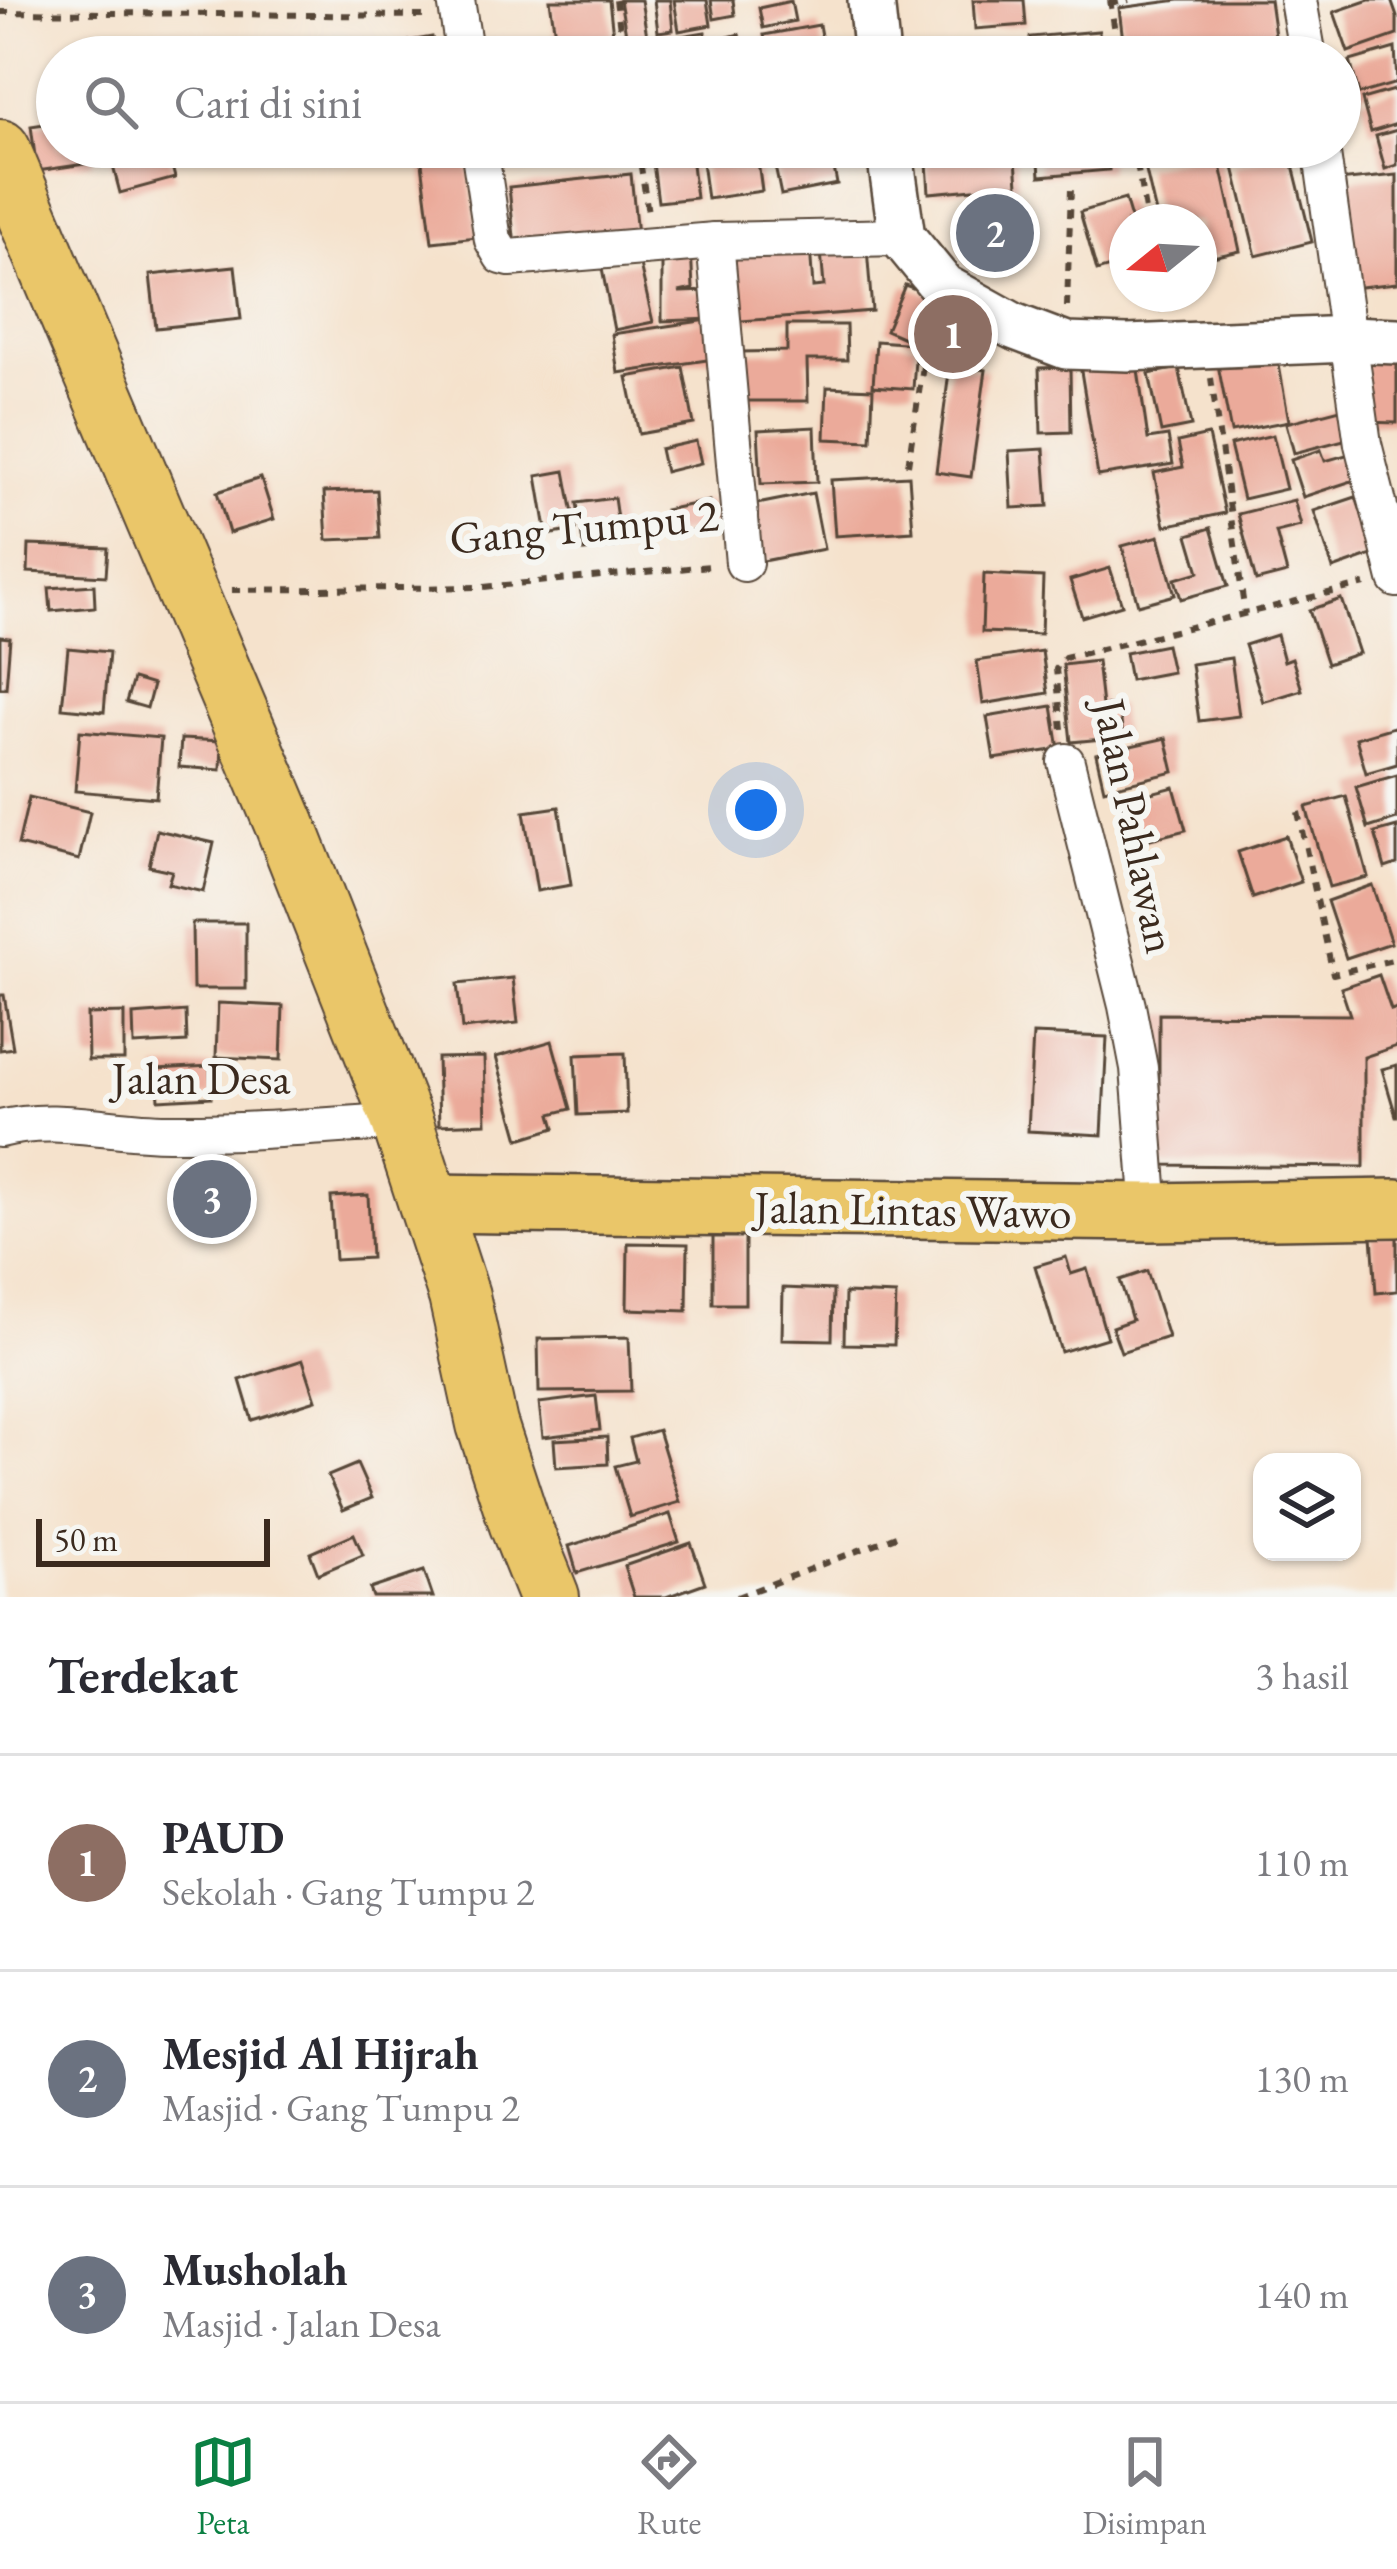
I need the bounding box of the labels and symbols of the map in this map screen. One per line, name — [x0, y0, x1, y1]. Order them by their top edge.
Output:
pin: 2 — [956, 188, 1034, 278]
north arrow — [1109, 204, 1217, 312]
pin: 1 — [914, 289, 992, 379]
street label: Gang Tumpu 2 — [447, 485, 721, 567]
street label: Jalan Pahlawan — [1080, 690, 1191, 958]
your location — [726, 780, 786, 840]
street label: Jalan Desa — [108, 1049, 290, 1107]
pin: 3 — [173, 1154, 251, 1244]
street label: Jalan Lintas Wawo — [750, 1177, 1072, 1241]
scale bar — [36, 1513, 270, 1566]

